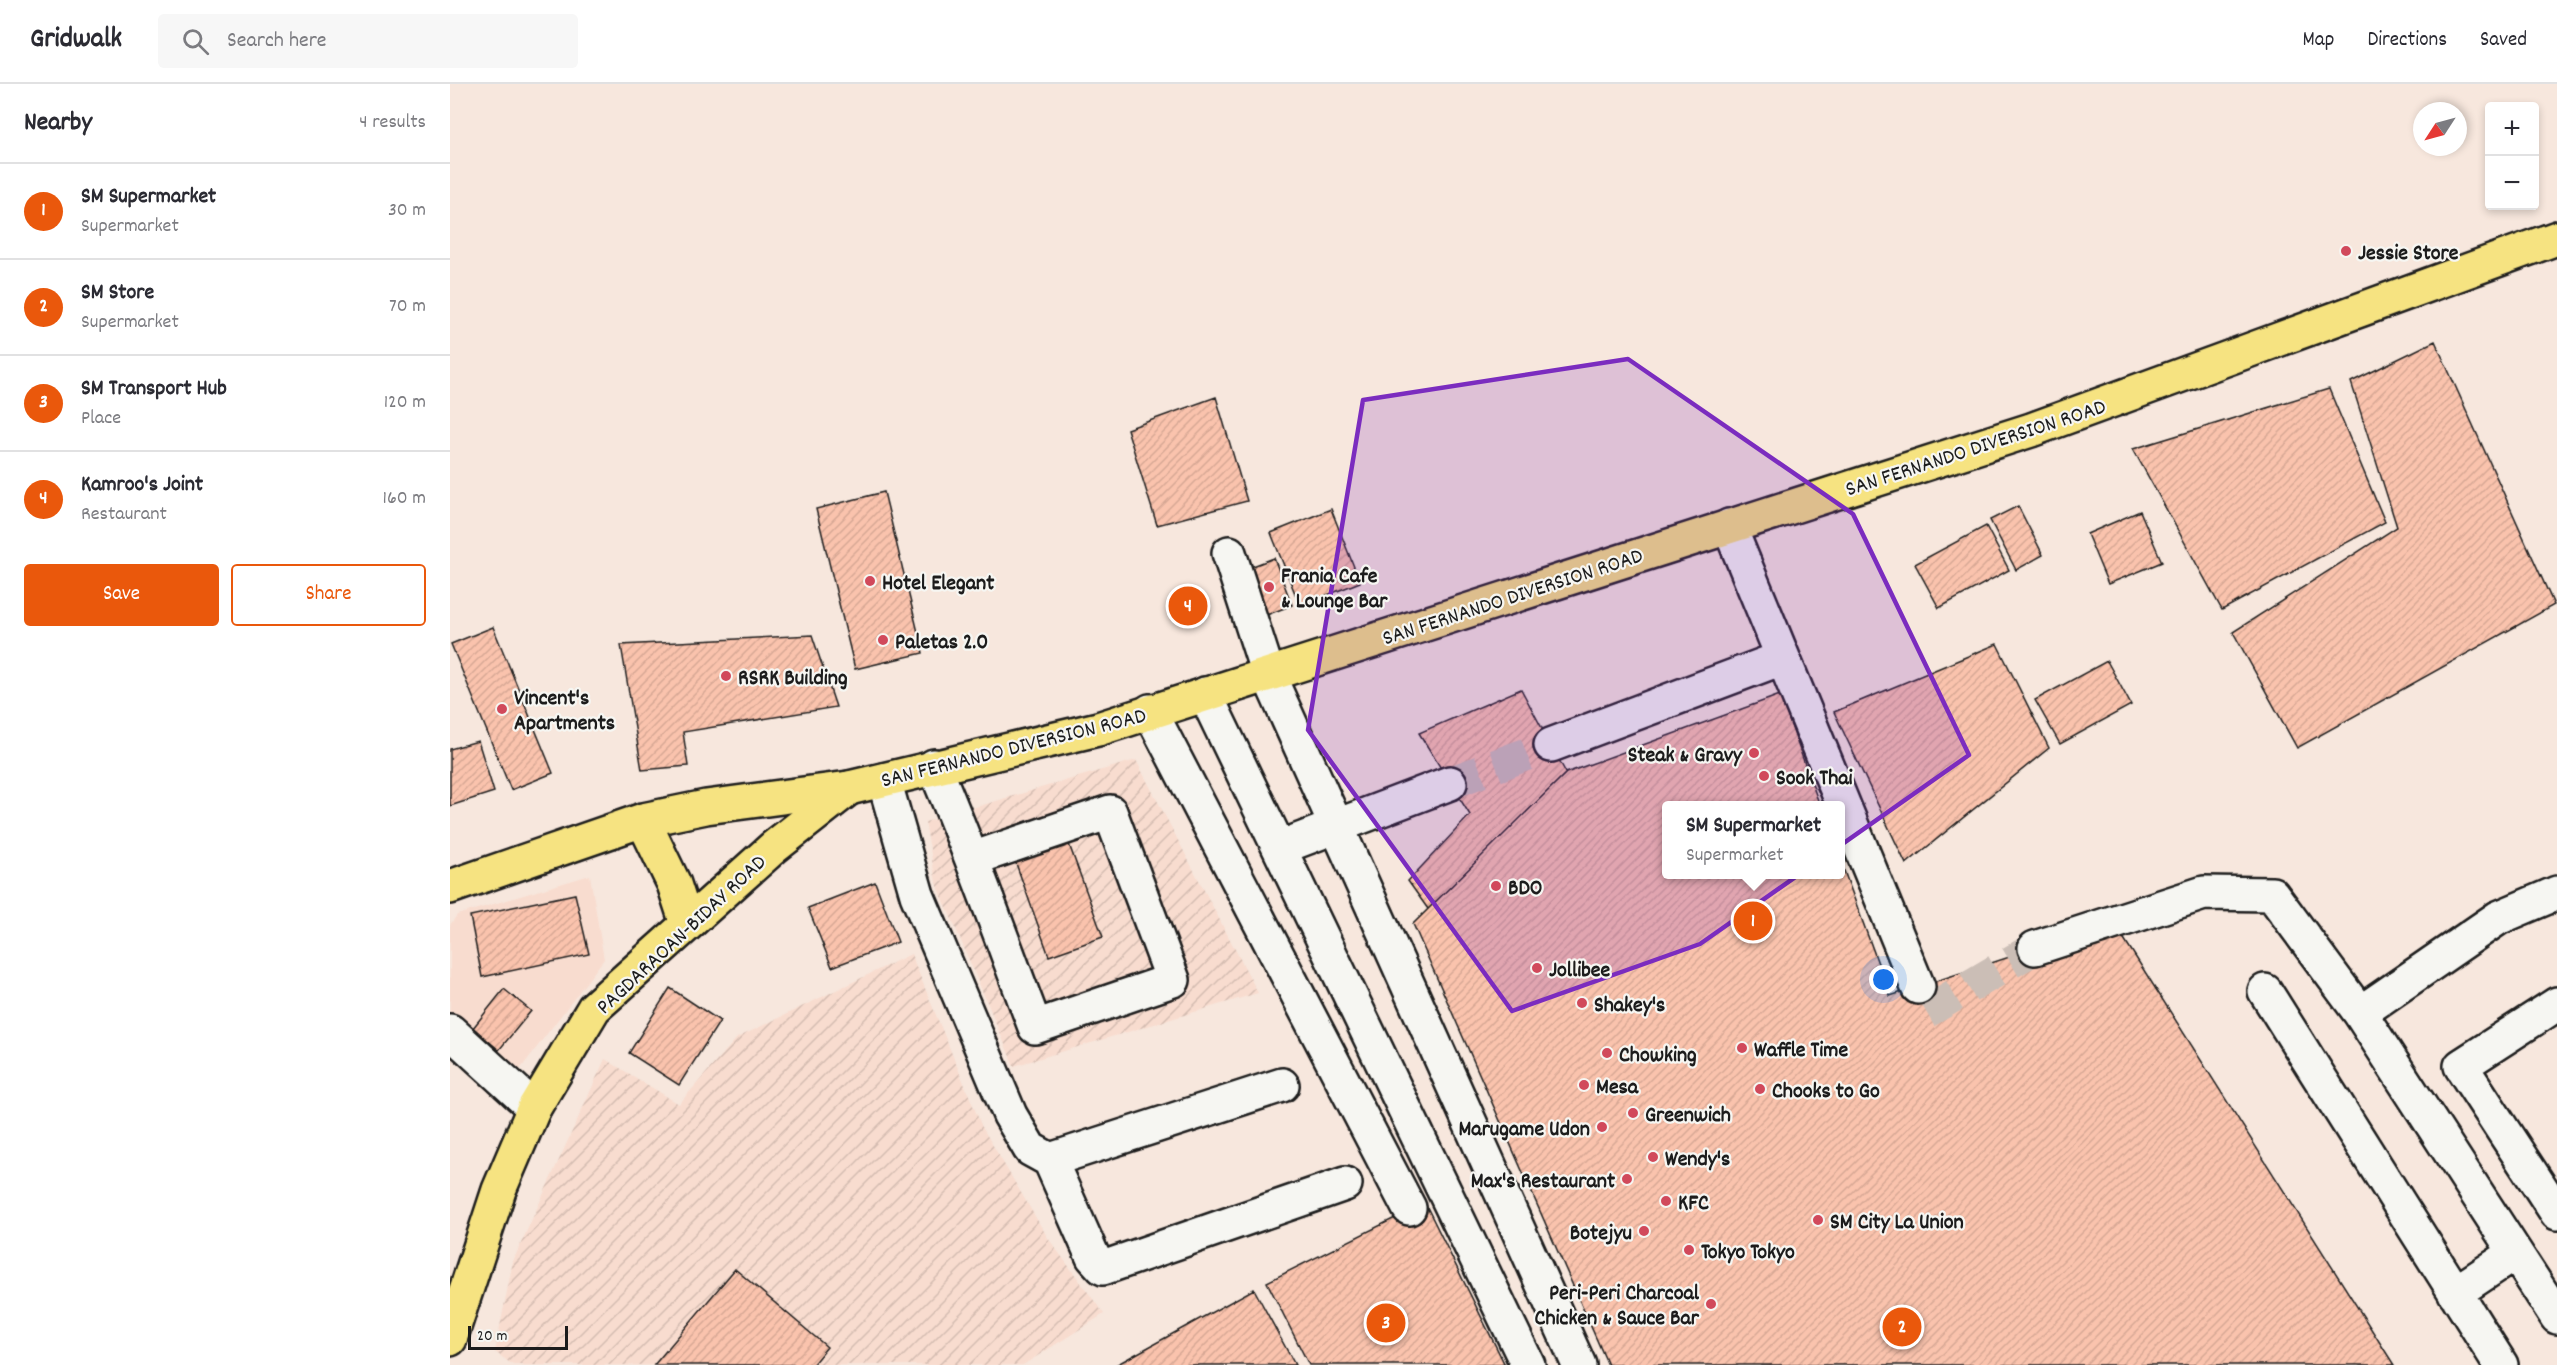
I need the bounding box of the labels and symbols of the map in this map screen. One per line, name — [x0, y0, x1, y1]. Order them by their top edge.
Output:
north arrow — [2413, 102, 2467, 156]
place label: Jessie Store — [2358, 239, 2459, 270]
marker: Jessie Store — [2339, 244, 2353, 258]
street label: SAN FERNANDO DIVERSION ROAD — [1842, 393, 2110, 506]
street label: SAN FERNANDO DIVERSION ROAD — [1379, 542, 1647, 655]
place label: Frania Cafe & Lounge Bar — [1281, 562, 1388, 618]
place label: Hotel Elegant — [882, 569, 995, 600]
marker: Hotel Elegant — [863, 574, 877, 588]
marker: Frania Cafe & Lounge Bar — [1262, 580, 1276, 594]
pin: 4 — [1168, 584, 1208, 628]
place label: Paletas 2.0 — [895, 628, 988, 659]
marker: Paletas 2.0 — [876, 633, 890, 647]
place label: RSRK Building — [738, 664, 848, 695]
marker: RSRK Building — [719, 669, 733, 683]
place label: Vincent's Apartments — [514, 684, 615, 740]
street label: SAN FERNANDO DIVERSION ROAD — [878, 701, 1150, 797]
marker: Vincent's Apartments — [495, 702, 509, 716]
place label: Steak & Gravy — [1628, 741, 1743, 772]
marker: Steak & Gravy — [1747, 746, 1761, 760]
place label: Sook Thai — [1776, 764, 1853, 795]
marker: Sook Thai — [1757, 769, 1771, 783]
street label: PAGDARAOAN-BIDAY ROAD — [590, 848, 774, 1023]
place label: BDO — [1508, 874, 1542, 905]
marker: BDO — [1489, 879, 1503, 893]
pin: 1 — [1734, 898, 1772, 944]
place label: Jollibee — [1549, 956, 1611, 987]
marker: Jollibee — [1530, 961, 1544, 975]
your location — [1869, 965, 1898, 994]
place label: Shakey's — [1594, 991, 1665, 1022]
marker: Shakey's — [1575, 996, 1589, 1010]
place label: Waffle Time — [1754, 1036, 1848, 1067]
place label: Chowking — [1619, 1041, 1697, 1072]
marker: Waffle Time — [1735, 1041, 1749, 1055]
marker: Chowking — [1600, 1046, 1614, 1060]
place label: Mesa — [1596, 1073, 1639, 1104]
place label: Chooks to Go — [1772, 1077, 1880, 1108]
marker: Mesa — [1577, 1078, 1591, 1092]
marker: Chooks to Go — [1753, 1082, 1767, 1096]
place label: Greenwich — [1645, 1101, 1731, 1132]
marker: Greenwich — [1626, 1106, 1640, 1120]
place label: Marugame Udon — [1458, 1115, 1590, 1146]
marker: Marugame Udon — [1595, 1120, 1609, 1134]
place label: Wendy's — [1665, 1145, 1730, 1176]
marker: Wendy's — [1646, 1150, 1660, 1164]
place label: Max's Restaurant — [1471, 1167, 1616, 1198]
marker: Max's Restaurant — [1620, 1172, 1634, 1186]
place label: KFC — [1678, 1189, 1709, 1220]
marker: KFC — [1659, 1194, 1673, 1208]
place label: SM City La Union — [1830, 1208, 1964, 1239]
marker: SM City La Union — [1811, 1213, 1825, 1227]
place label: Botejyu — [1570, 1219, 1632, 1250]
marker: Botejyu — [1637, 1224, 1651, 1238]
place label: Tokyo Tokyo — [1701, 1238, 1795, 1269]
marker: Tokyo Tokyo — [1682, 1243, 1696, 1257]
place label: Peri-Peri Charcoal Chicken & Sauce Bar — [1535, 1279, 1700, 1335]
marker: Peri-Peri Charcoal Chicken & Sauce Bar — [1704, 1297, 1718, 1311]
pin: 3 — [1366, 1300, 1406, 1346]
pin: 2 — [1882, 1304, 1922, 1350]
scale bar — [468, 1323, 568, 1350]

